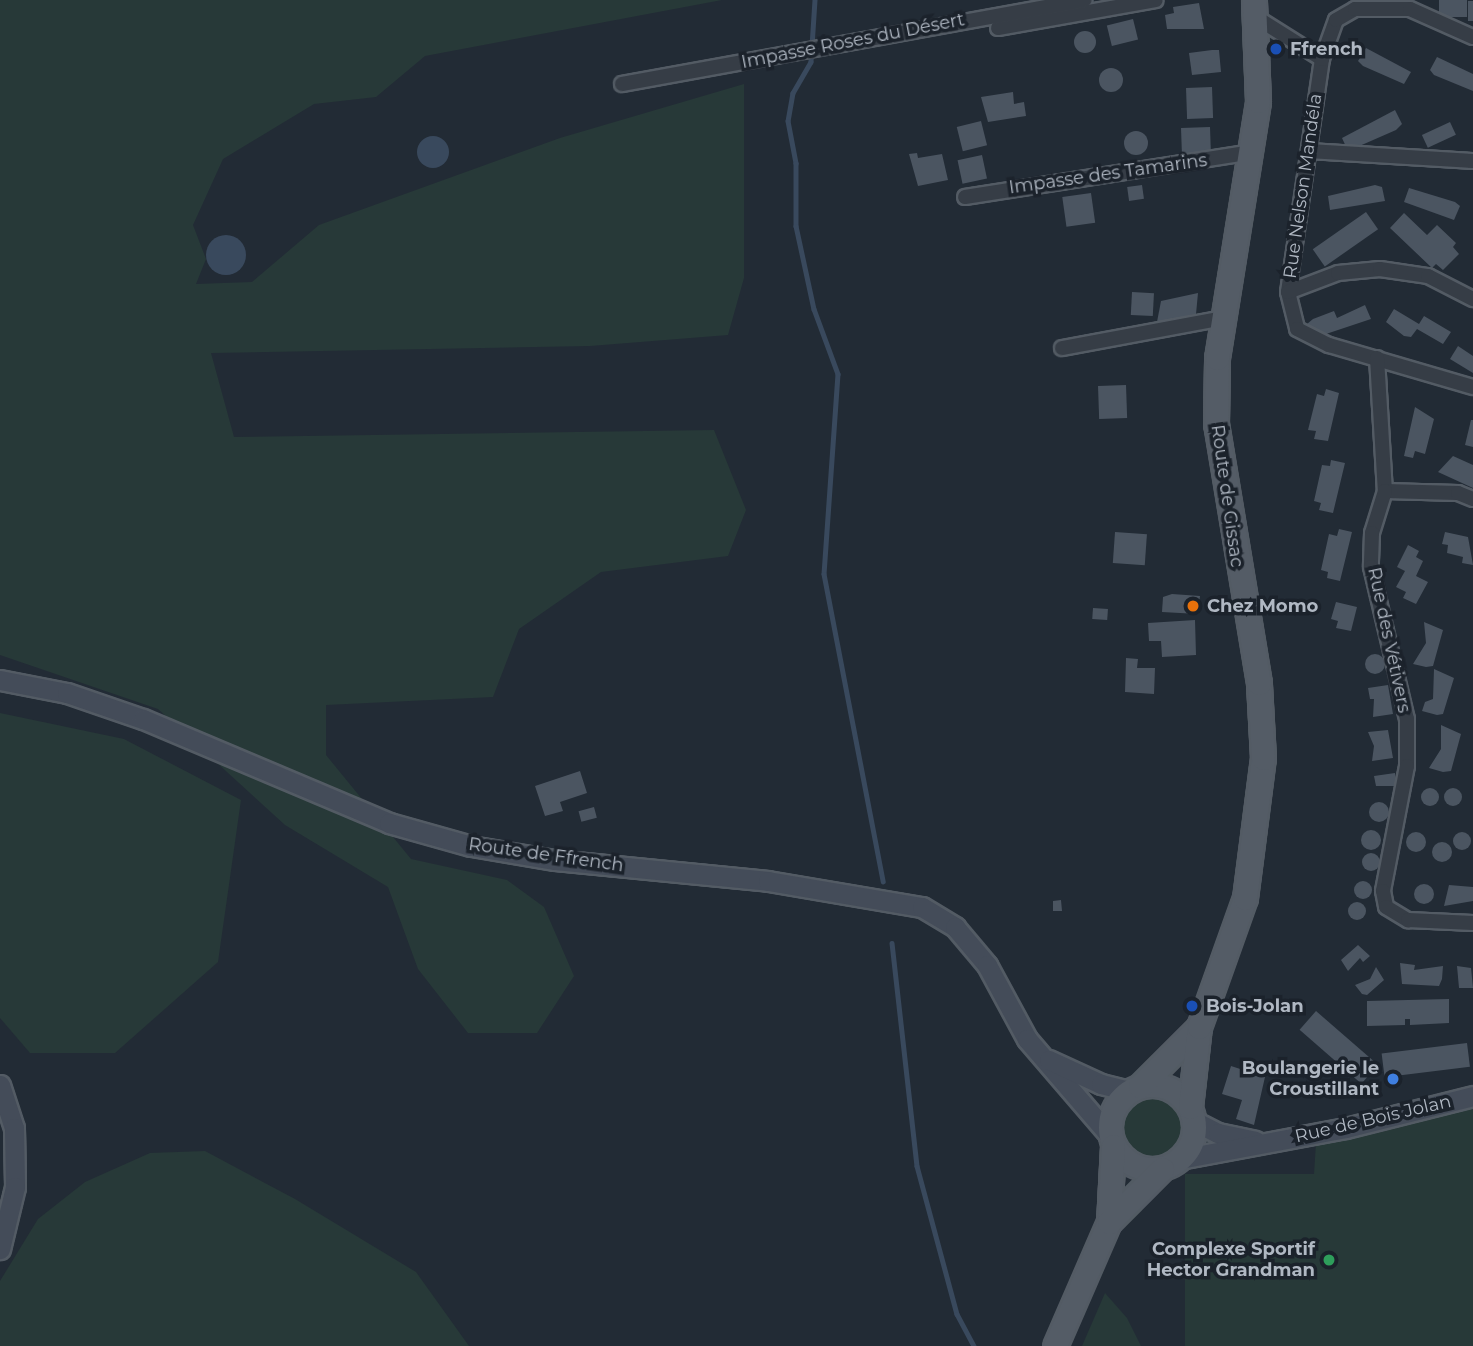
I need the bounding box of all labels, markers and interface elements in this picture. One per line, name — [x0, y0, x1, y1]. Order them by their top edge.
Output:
street label: Impasse Roses du Désert — [739, 9, 967, 73]
place label: Ffrench — [1290, 38, 1363, 60]
marker: Ffrench — [1268, 41, 1284, 57]
street label: Rue Nelson Mandéla — [1279, 92, 1327, 280]
street label: Impasse des Tamarins — [1007, 149, 1209, 199]
street label: Route de Gissac — [1206, 423, 1248, 569]
street label: Rue des Vétivers — [1363, 565, 1415, 715]
place label: Chez Momo — [1207, 595, 1318, 617]
marker: Chez Momo — [1185, 598, 1201, 614]
street label: Route de Ffrench — [467, 833, 625, 877]
place label: Bois-Jolan — [1206, 995, 1304, 1017]
marker: Bois-Jolan — [1184, 998, 1200, 1014]
place label: Boulangerie le Croustillant — [1242, 1058, 1379, 1100]
marker: Boulangerie le Croustillant — [1385, 1071, 1401, 1087]
street label: Rue de Bois Jolan — [1293, 1091, 1453, 1147]
place label: Complexe Sportif Hector Grandman — [1147, 1239, 1315, 1282]
marker: Complexe Sportif Hector Grandman — [1321, 1252, 1337, 1268]

